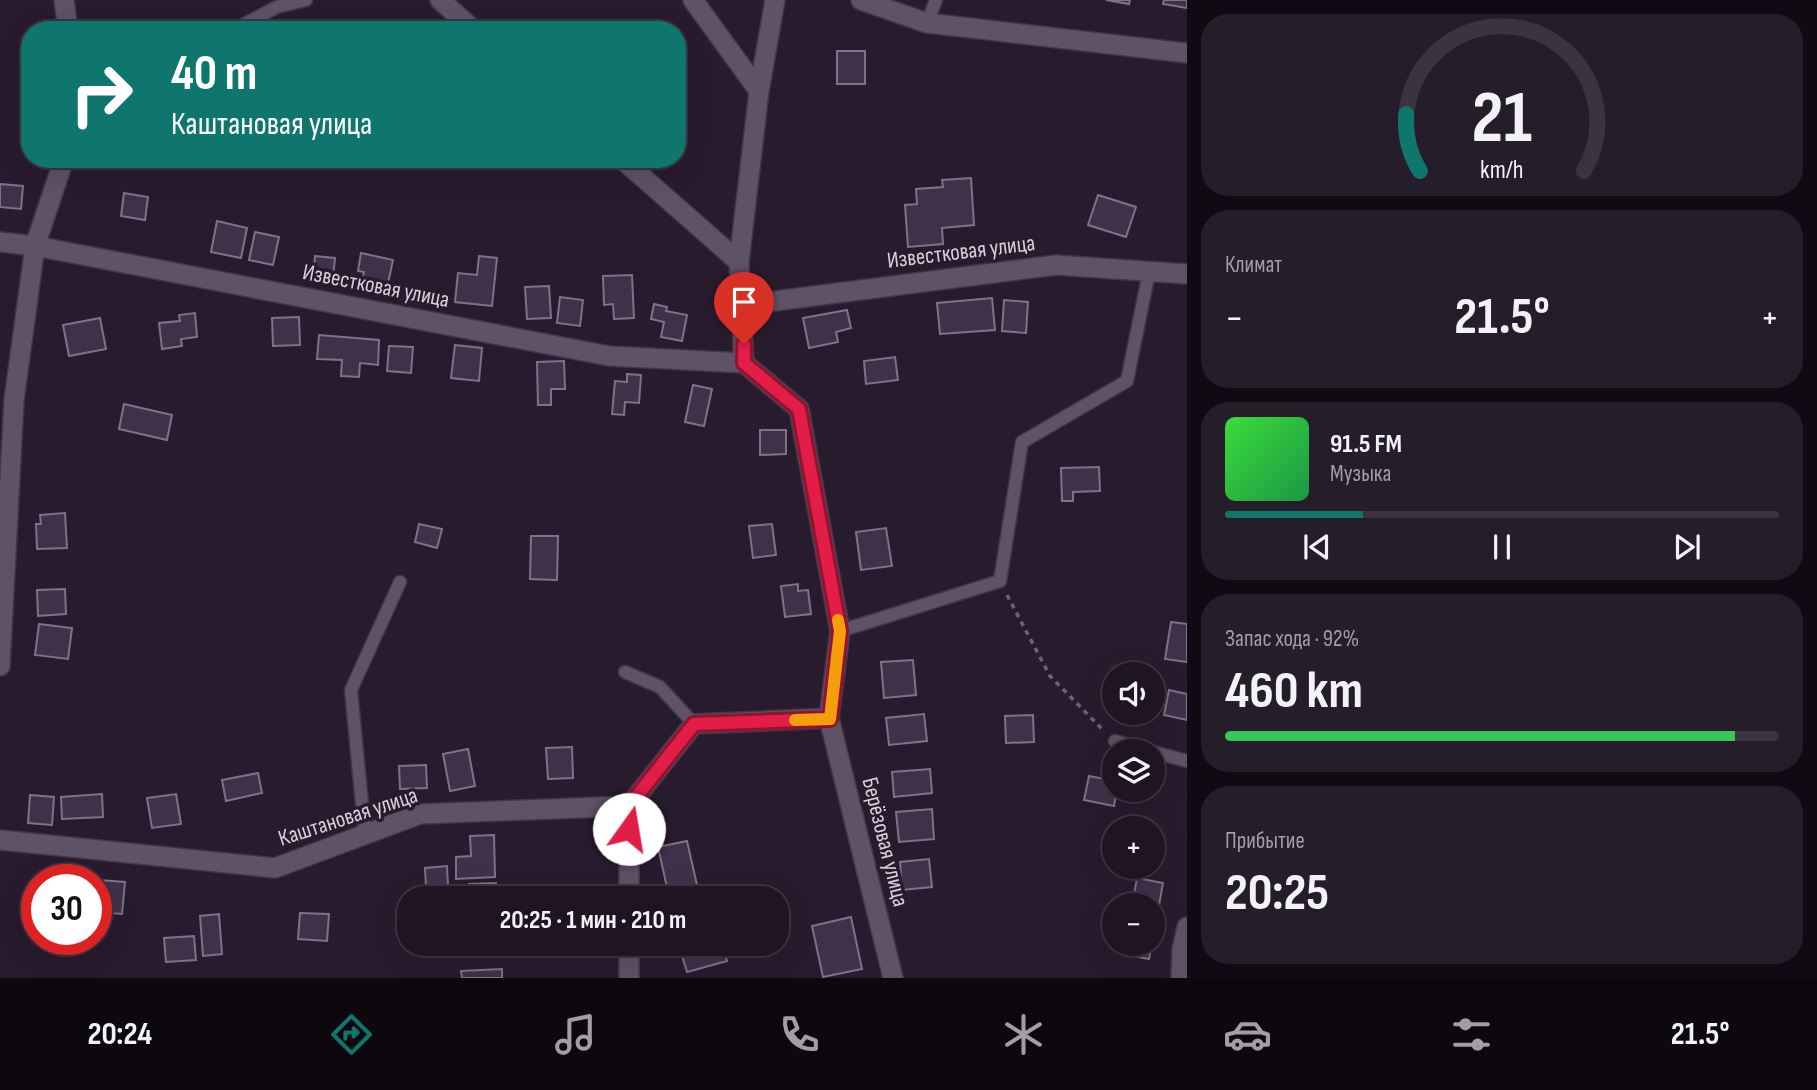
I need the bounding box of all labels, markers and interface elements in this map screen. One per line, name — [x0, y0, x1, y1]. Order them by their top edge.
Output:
text: 40 m — [171, 45, 257, 104]
icon: right — [56, 49, 147, 140]
text: 21 — [1472, 75, 1532, 163]
text: Каштановая улица — [171, 105, 372, 144]
text: km/h — [1480, 155, 1524, 186]
street label: Известковая улица — [885, 229, 1037, 275]
text: Климат — [1225, 251, 1282, 279]
street label: Известковая улица — [300, 258, 452, 314]
pin — [714, 272, 774, 344]
icon: arrive — [725, 283, 763, 321]
text: 21.5° — [1454, 286, 1550, 349]
text: − — [1225, 296, 1244, 341]
text: + — [1760, 296, 1779, 341]
text: 91.5 FM — [1330, 429, 1402, 460]
text: Музыка — [1330, 460, 1391, 488]
icon: previous — [1298, 528, 1336, 566]
icon: pause — [1483, 528, 1521, 566]
icon: next — [1668, 528, 1706, 566]
text: Запас хода · 92% — [1225, 625, 1359, 653]
text: 460 km — [1225, 660, 1363, 723]
map controls — [1102, 662, 1165, 956]
button: sound — [1102, 662, 1165, 725]
button: layers — [1102, 739, 1165, 802]
street label: Берёзовая улица — [855, 775, 915, 909]
street label: Каштановая улица — [275, 781, 421, 853]
position arrow — [592, 792, 666, 866]
button: + — [1102, 816, 1165, 879]
text: Прибытие — [1225, 827, 1305, 855]
text: 20:25 — [1225, 862, 1329, 925]
speed limit sign: 30 — [21, 864, 112, 955]
button: − — [1102, 893, 1165, 956]
text: 20:25 · 1 мин · 210 m — [500, 905, 686, 936]
icon: directions — [327, 1010, 376, 1059]
icon: music — [551, 1010, 600, 1059]
icon: phone — [775, 1010, 824, 1059]
icon: climate — [999, 1010, 1048, 1059]
icon: car — [1223, 1010, 1272, 1059]
icon: filters — [1447, 1010, 1496, 1059]
text: 20:24 — [87, 1015, 152, 1054]
text: 21.5° — [1671, 1015, 1729, 1054]

